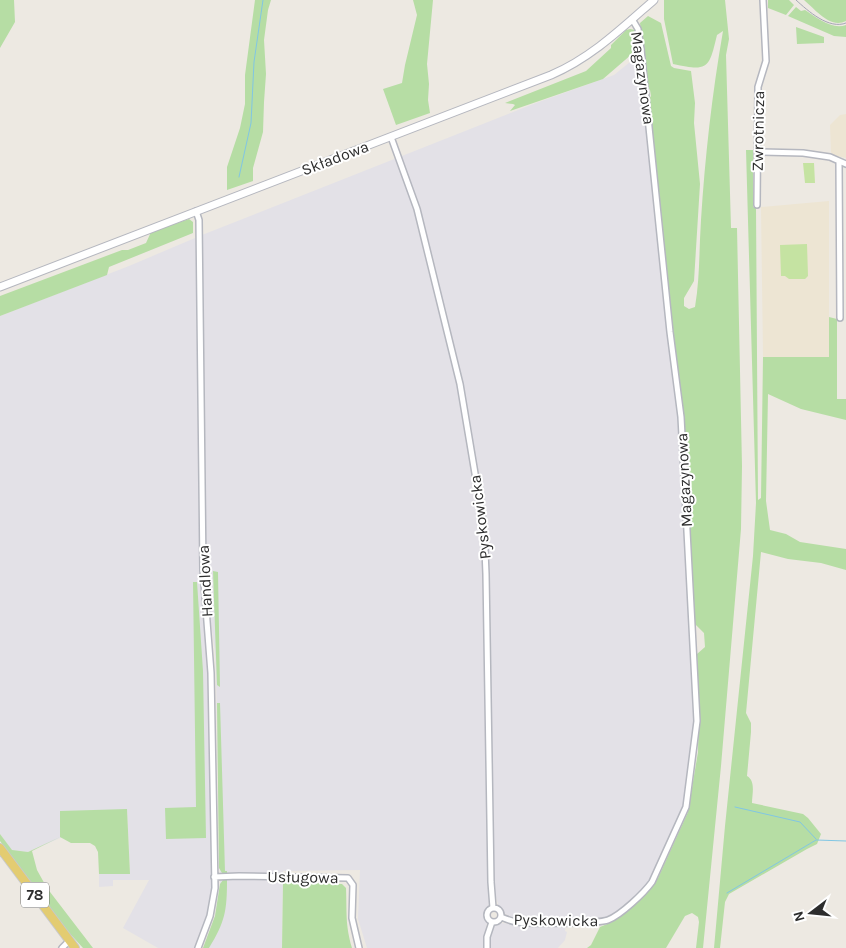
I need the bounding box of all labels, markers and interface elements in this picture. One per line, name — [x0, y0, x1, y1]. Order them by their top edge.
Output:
street label: Magazynowa — [627, 30, 659, 126]
street label: Zwrotnicza — [748, 90, 768, 172]
street label: Składowa — [299, 136, 371, 180]
street label: Magazynowa — [672, 433, 696, 527]
street label: Pyskowicka — [465, 474, 495, 560]
street label: Handlowa — [194, 544, 216, 618]
street label: Usługowa — [267, 867, 339, 887]
road number: 78 — [21, 882, 49, 908]
north arrow — [786, 888, 836, 938]
text: N — [789, 909, 809, 924]
street label: Pyskowicka — [513, 910, 599, 930]

